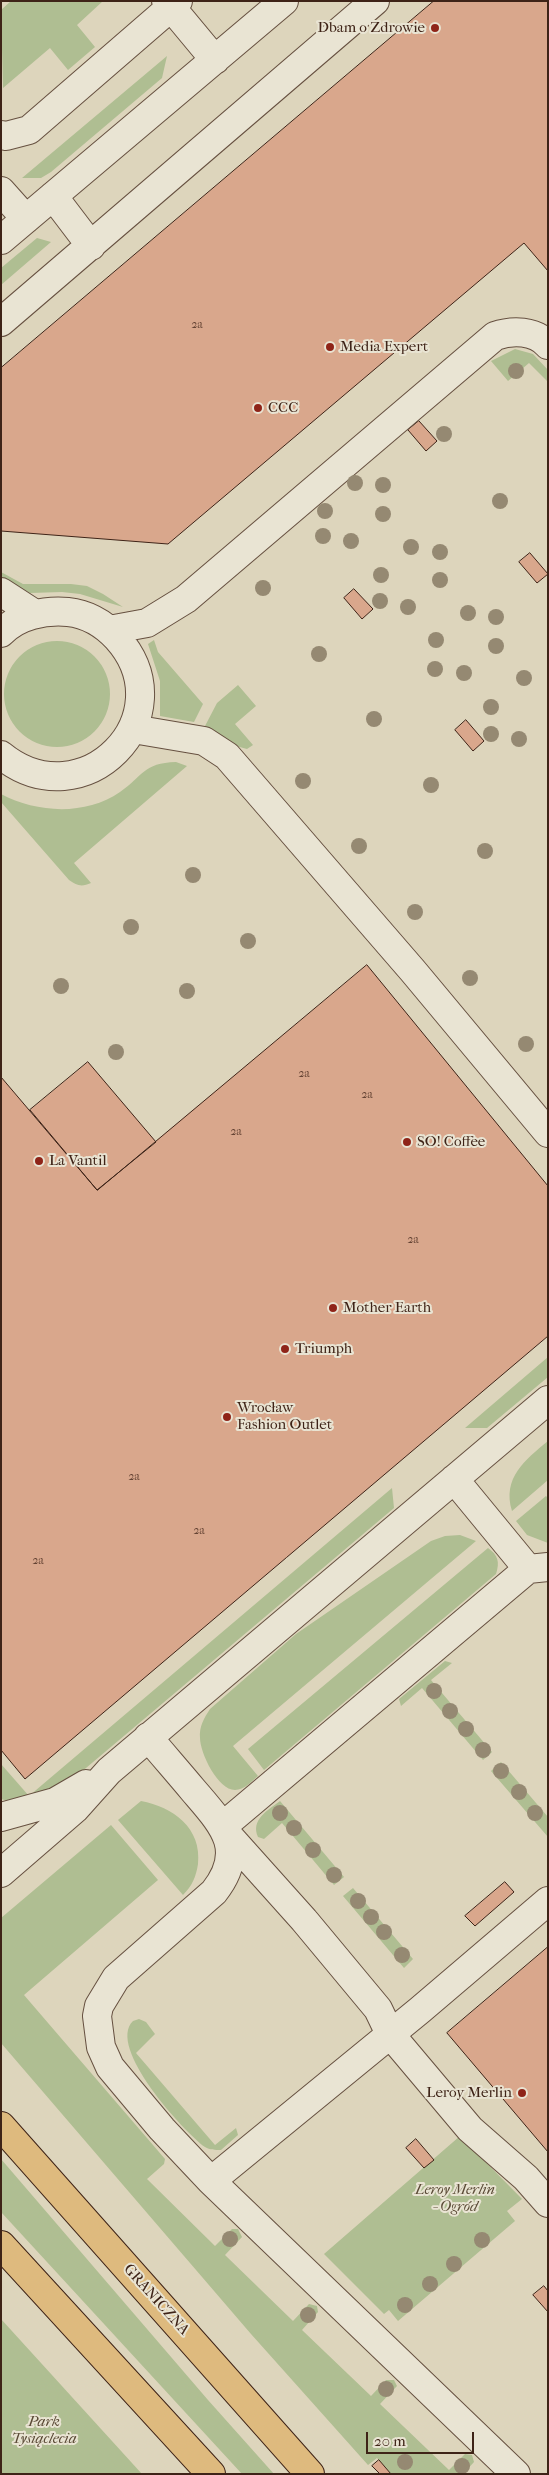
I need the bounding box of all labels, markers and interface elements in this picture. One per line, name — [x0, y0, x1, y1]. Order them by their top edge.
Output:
place label: Dbam o Zdrowie — [317, 19, 425, 37]
marker: Dbam o Zdrowie — [429, 22, 441, 34]
house number: 2a — [191, 318, 203, 332]
place label: Media Expert — [340, 338, 428, 356]
marker: Media Expert — [324, 341, 336, 353]
place label: CCC — [268, 399, 298, 417]
marker: CCC — [252, 402, 264, 414]
house number: 2a — [298, 1067, 310, 1081]
house number: 2a — [361, 1088, 373, 1102]
house number: 2a — [230, 1125, 242, 1139]
place label: SO! Coffee — [417, 1133, 485, 1151]
marker: SO! Coffee — [401, 1136, 413, 1148]
place label: La Vantil — [49, 1152, 107, 1170]
marker: La Vantil — [33, 1155, 45, 1167]
house number: 2a — [407, 1233, 419, 1247]
place label: Mother Earth — [343, 1299, 431, 1317]
marker: Mother Earth — [327, 1302, 339, 1314]
place label: Triumph — [295, 1340, 352, 1358]
marker: Triumph — [279, 1343, 291, 1355]
place label: Wrocław Fashion Outlet — [237, 1399, 332, 1434]
marker: Wrocław Fashion Outlet — [221, 1411, 233, 1423]
house number: 2a — [128, 1470, 140, 1484]
house number: 2a — [193, 1524, 205, 1538]
house number: 2a — [32, 1554, 44, 1568]
place label: Leroy Merlin — [426, 2084, 512, 2102]
marker: Leroy Merlin — [516, 2087, 528, 2099]
park label: Leroy Merlin - Ogród — [415, 2181, 495, 2216]
street label: GRANICZNA — [119, 2261, 193, 2339]
park label: Park Tysiąclecia — [12, 2413, 76, 2448]
scale bar — [369, 2422, 476, 2454]
text: 20 m — [374, 2432, 406, 2450]

